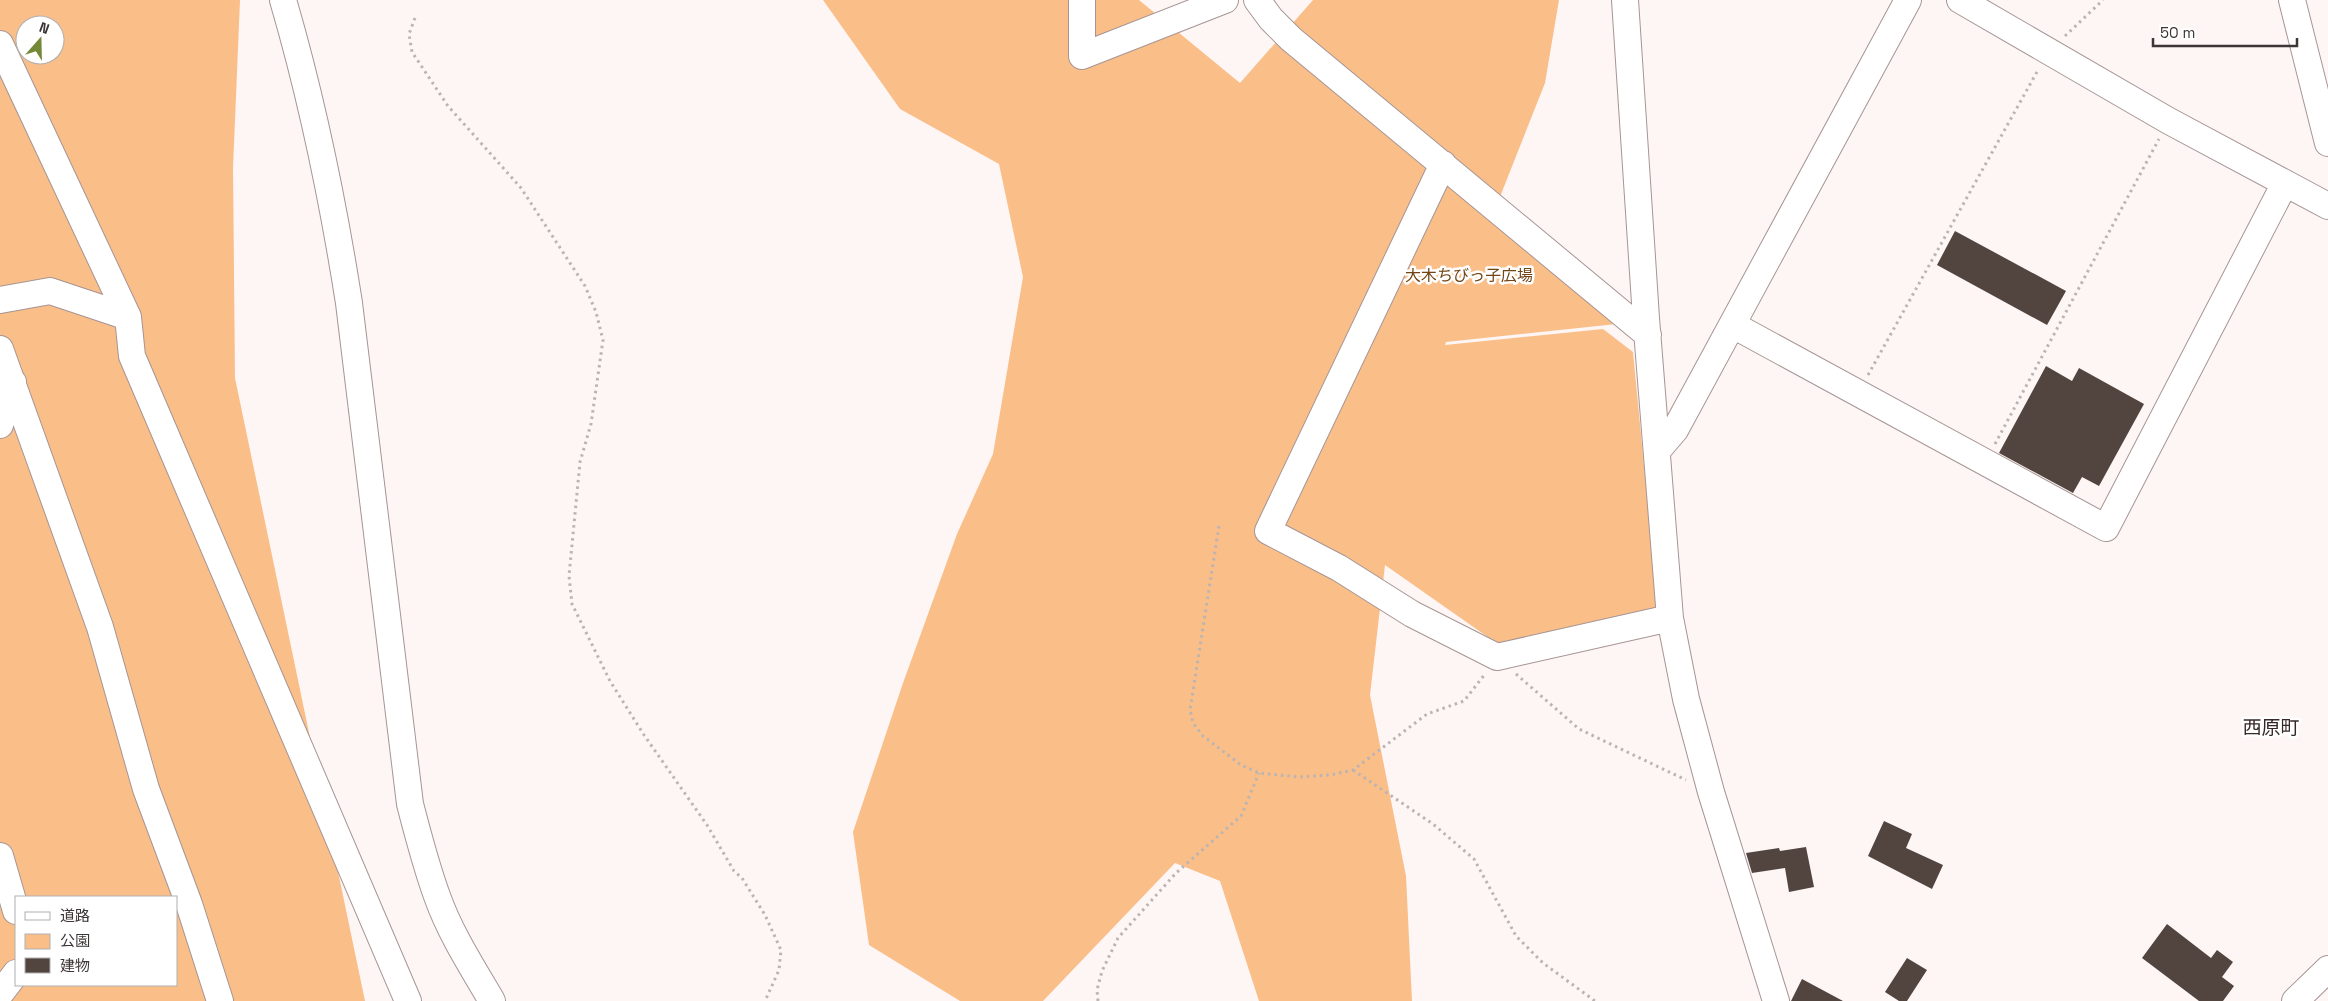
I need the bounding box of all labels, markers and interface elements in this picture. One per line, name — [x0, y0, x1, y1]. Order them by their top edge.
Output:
north arrow — [15, 15, 65, 65]
scale bar — [2153, 15, 2297, 47]
text: N — [37, 18, 52, 38]
text: 50 m — [2160, 23, 2195, 42]
park label: 大木ちびっ子広場 — [1405, 265, 1533, 286]
district label: 西原町 — [2242, 715, 2300, 740]
legend — [15, 896, 178, 986]
text: 道路 — [60, 906, 90, 925]
text: 公園 — [60, 931, 90, 950]
text: 建物 — [60, 956, 90, 975]

